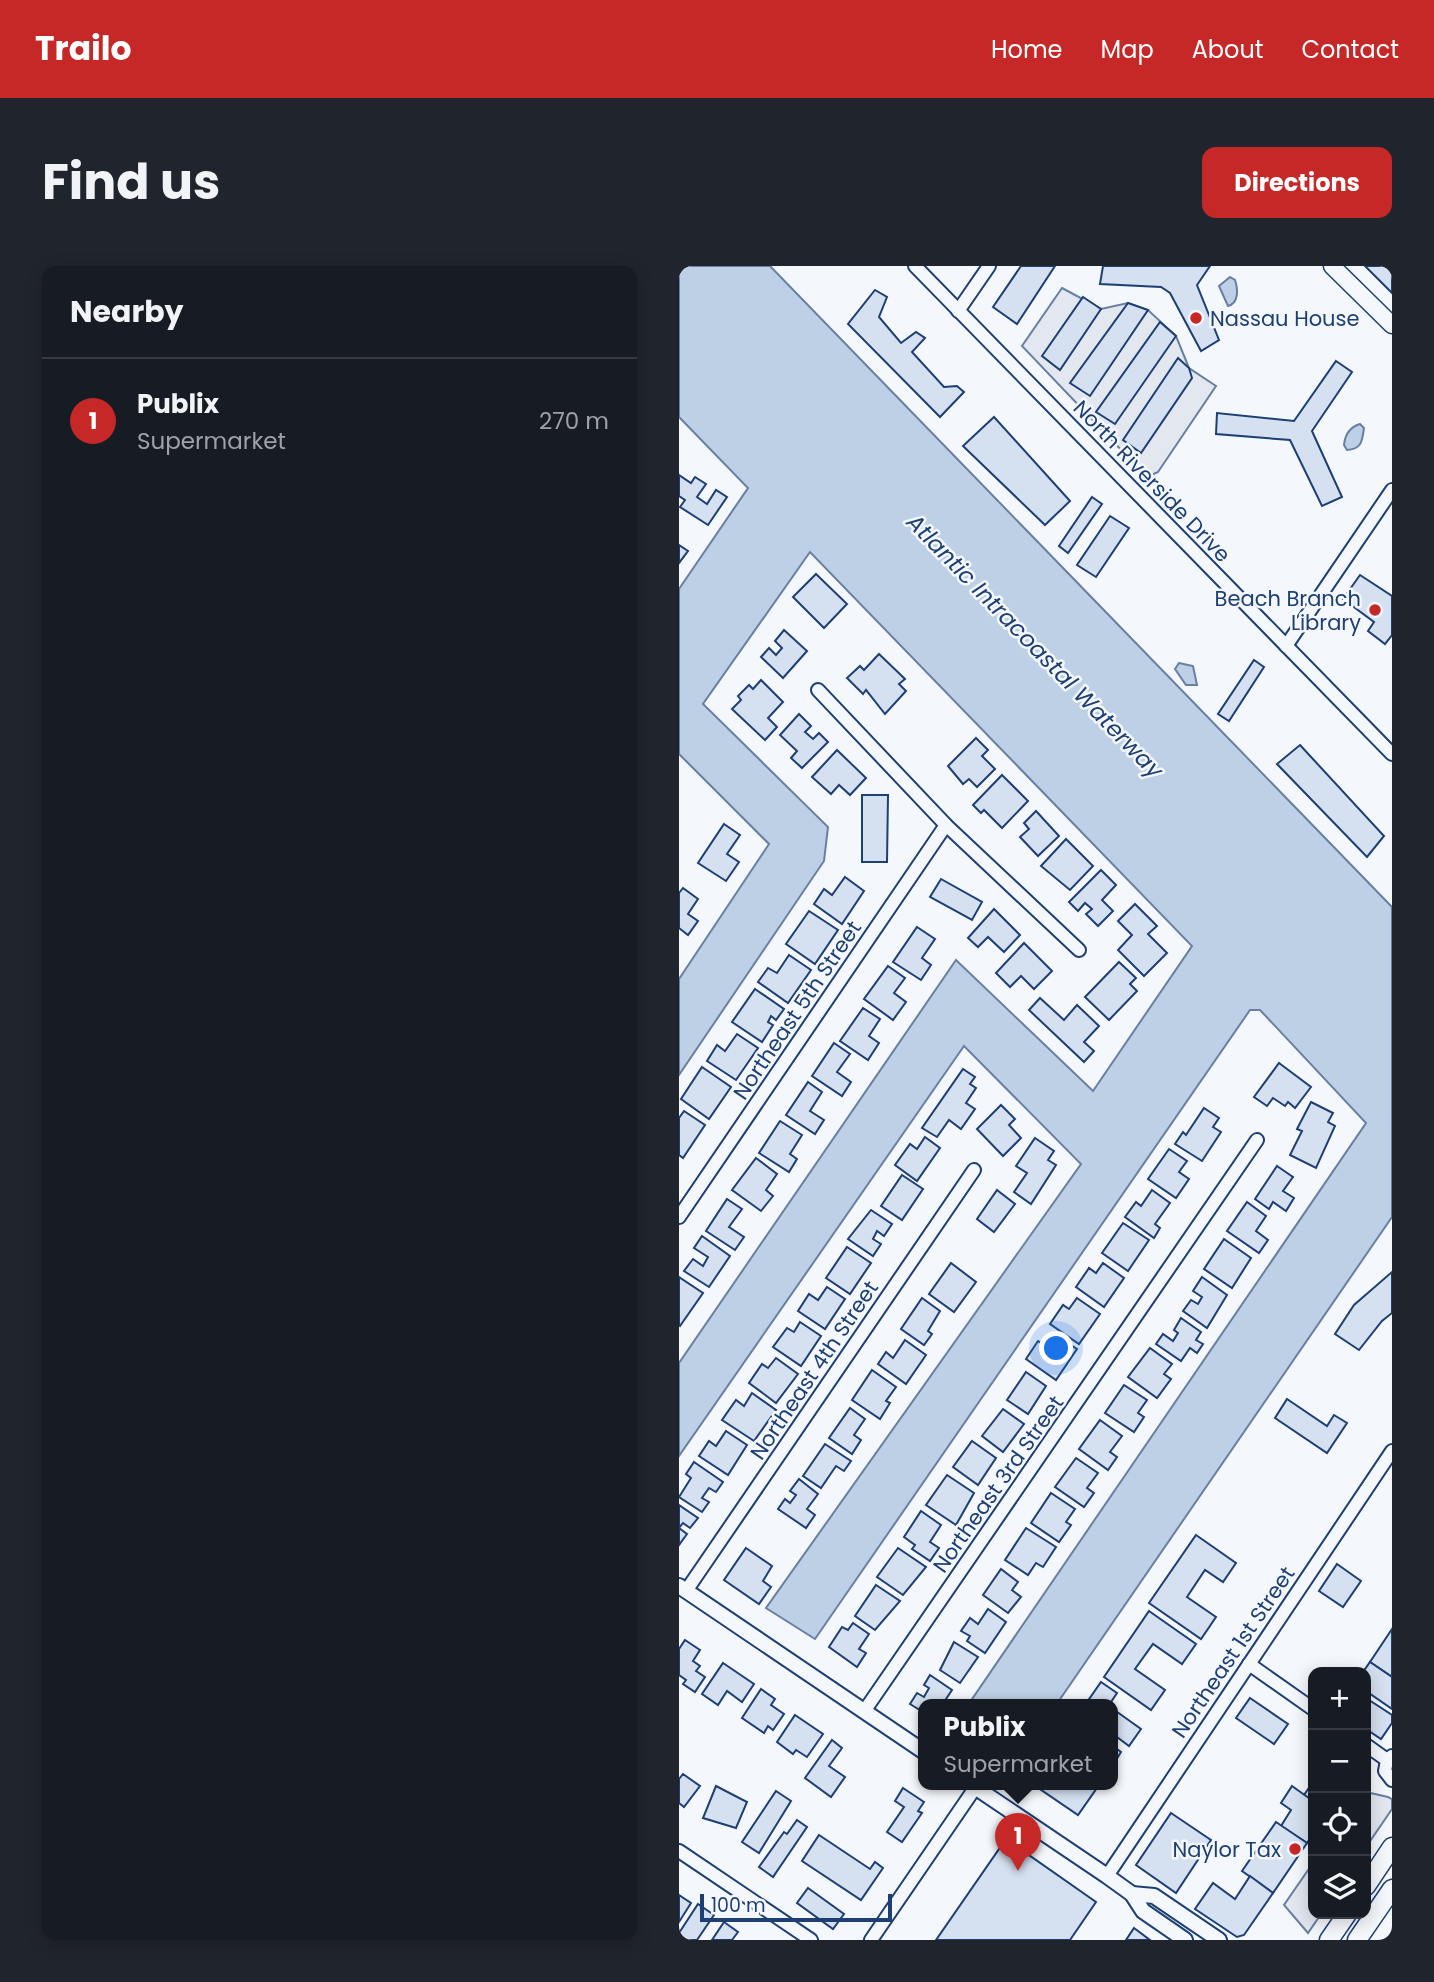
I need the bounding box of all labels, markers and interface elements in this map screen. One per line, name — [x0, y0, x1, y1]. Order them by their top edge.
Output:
text: Trailo — [35, 25, 132, 72]
text: Home — [991, 33, 1063, 66]
text: Map — [1101, 33, 1154, 66]
text: About — [1192, 33, 1263, 66]
text: Contact — [1301, 33, 1399, 66]
button: Directions — [1202, 147, 1392, 218]
text: Find us — [42, 148, 220, 216]
text: Nearby — [70, 290, 184, 333]
place label: Nassau House — [1210, 304, 1360, 333]
marker: Nassau House — [1188, 310, 1204, 326]
text: Publix — [137, 386, 219, 422]
street label: North Riverside Drive — [1067, 394, 1237, 568]
text: 1 — [89, 405, 97, 437]
text: 270 m — [539, 405, 609, 437]
text: Supermarket — [137, 425, 286, 457]
water label: Atlantic Intracoastal Waterway — [899, 506, 1171, 786]
place label: Beach Branch Library — [1215, 584, 1361, 637]
marker: Beach Branch Library — [1367, 602, 1383, 618]
street label: Northeast 5th Street — [726, 915, 868, 1105]
street label: Northeast 4th Street — [743, 1275, 885, 1465]
your location — [1039, 1331, 1073, 1365]
street label: Northeast 3rd Street — [926, 1390, 1070, 1578]
street label: Northeast 1st Street — [1165, 1561, 1301, 1743]
map controls — [1308, 1667, 1371, 1919]
button: + — [1308, 1667, 1371, 1730]
popup — [918, 1699, 1118, 1790]
text: Publix — [944, 1709, 1026, 1745]
button: − — [1308, 1730, 1371, 1793]
text: Supermarket — [944, 1748, 1092, 1780]
button: locate — [1308, 1793, 1371, 1856]
pin: 1 — [995, 1813, 1041, 1871]
place label: Naylor Tax — [1173, 1835, 1281, 1864]
marker: Naylor Tax — [1287, 1841, 1303, 1857]
button: layers — [1308, 1856, 1371, 1919]
scale bar — [700, 1891, 893, 1923]
text: 100 m — [711, 1892, 766, 1919]

